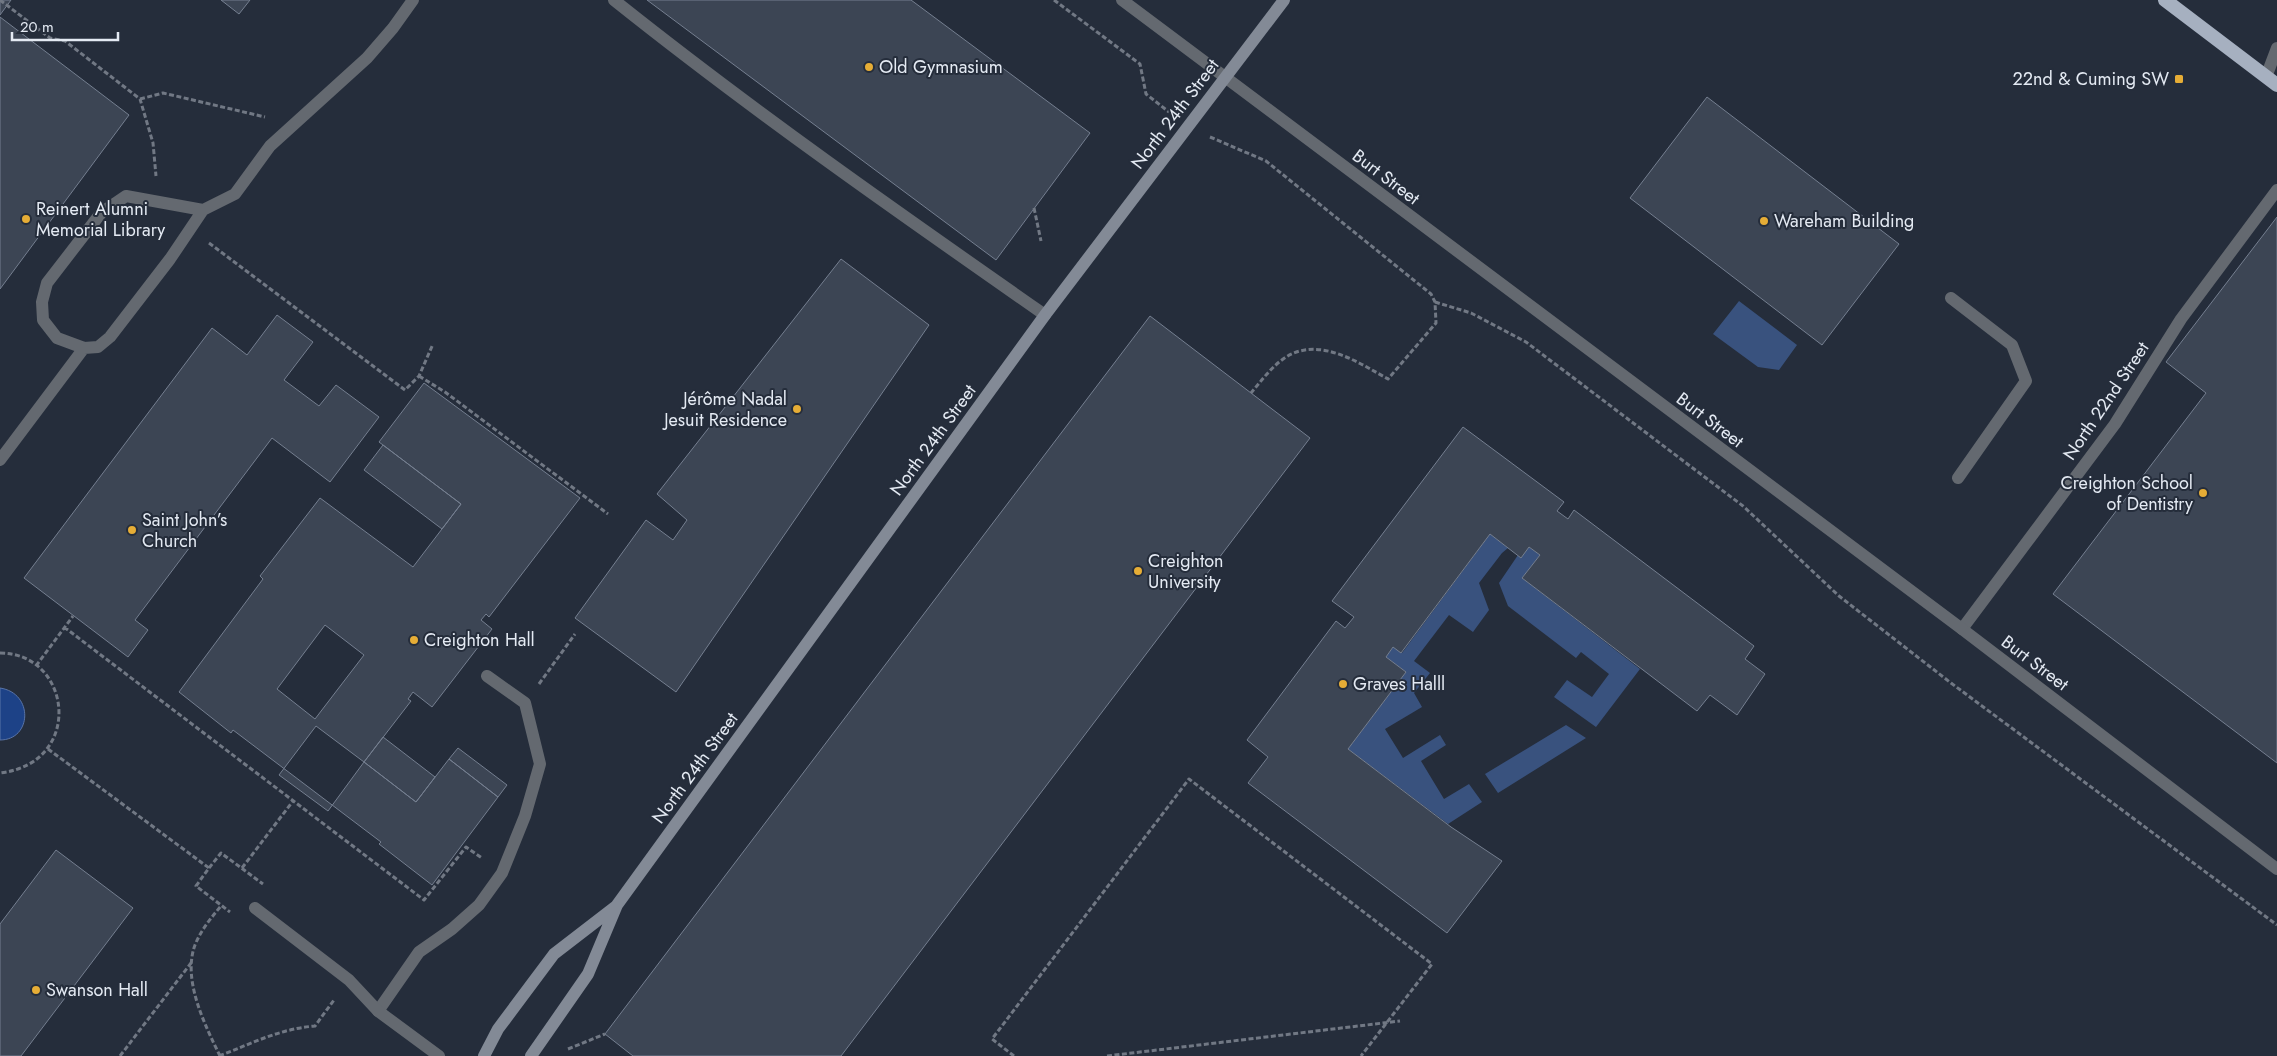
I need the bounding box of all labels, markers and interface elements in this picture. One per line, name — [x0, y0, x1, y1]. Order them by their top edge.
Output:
scale bar — [12, 10, 119, 42]
text: 20 m — [20, 16, 54, 38]
street label: North 24th Street — [1125, 53, 1226, 175]
place label: Old Gymnasium — [879, 54, 1003, 80]
marker: Old Gymnasium — [863, 61, 875, 73]
place label: 22nd & Cuming SW — [2013, 66, 2169, 92]
marker: 22nd & Cuming SW — [2173, 73, 2185, 85]
street label: Burt Street — [1347, 143, 1426, 211]
place label: Reinert Alumni Memorial Library — [36, 196, 165, 243]
place label: Wareham Building — [1774, 208, 1914, 234]
marker: Reinert Alumni Memorial Library — [20, 213, 32, 225]
marker: Wareham Building — [1758, 215, 1770, 227]
street label: North 22nd Street — [2057, 336, 2156, 465]
street label: North 24th Street — [884, 378, 983, 501]
place label: Jérôme Nadal Jesuit Residence — [662, 386, 787, 433]
street label: Burt Street — [1671, 386, 1750, 454]
marker: Jérôme Nadal Jesuit Residence — [791, 403, 803, 415]
place label: Creighton School of Dentistry — [2060, 470, 2193, 517]
marker: Creighton School of Dentistry — [2197, 487, 2209, 499]
place label: Saint John’s Church — [142, 507, 227, 554]
marker: Saint John’s Church — [126, 524, 138, 536]
place label: Creighton University — [1148, 548, 1224, 595]
marker: Creighton University — [1132, 565, 1144, 577]
place label: Creighton Hall — [424, 627, 535, 653]
street label: Burt Street — [1996, 629, 2075, 697]
marker: Creighton Hall — [408, 634, 420, 646]
place label: Graves Halll — [1353, 671, 1445, 697]
marker: Graves Halll — [1337, 678, 1349, 690]
street label: North 24th Street — [646, 706, 745, 829]
place label: Swanson Hall — [46, 977, 148, 1003]
marker: Swanson Hall — [30, 984, 42, 996]

